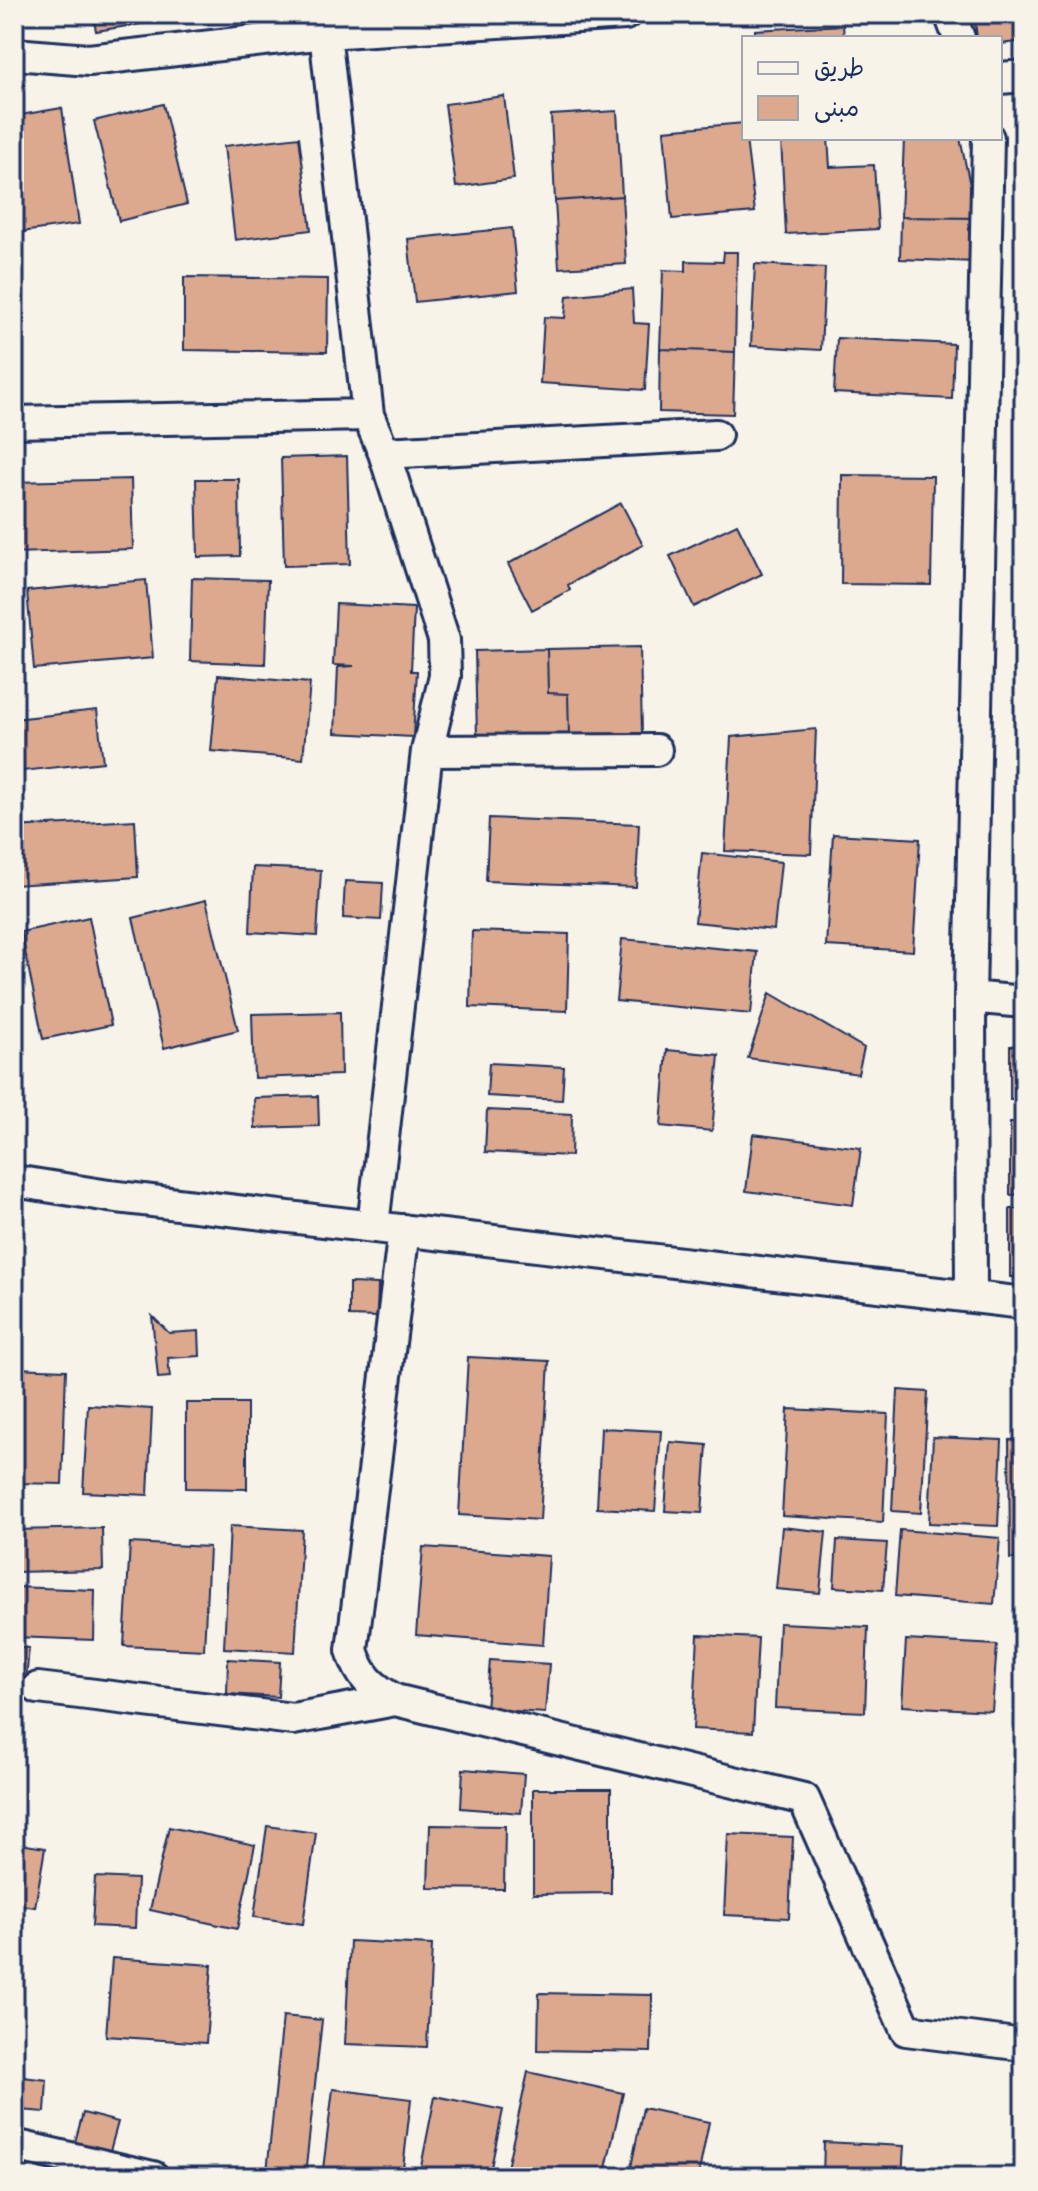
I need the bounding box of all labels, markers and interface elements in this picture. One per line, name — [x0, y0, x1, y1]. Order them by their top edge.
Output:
legend — [742, 36, 1002, 140]
text: طريق — [814, 53, 864, 88]
text: مبنى — [814, 93, 859, 128]

